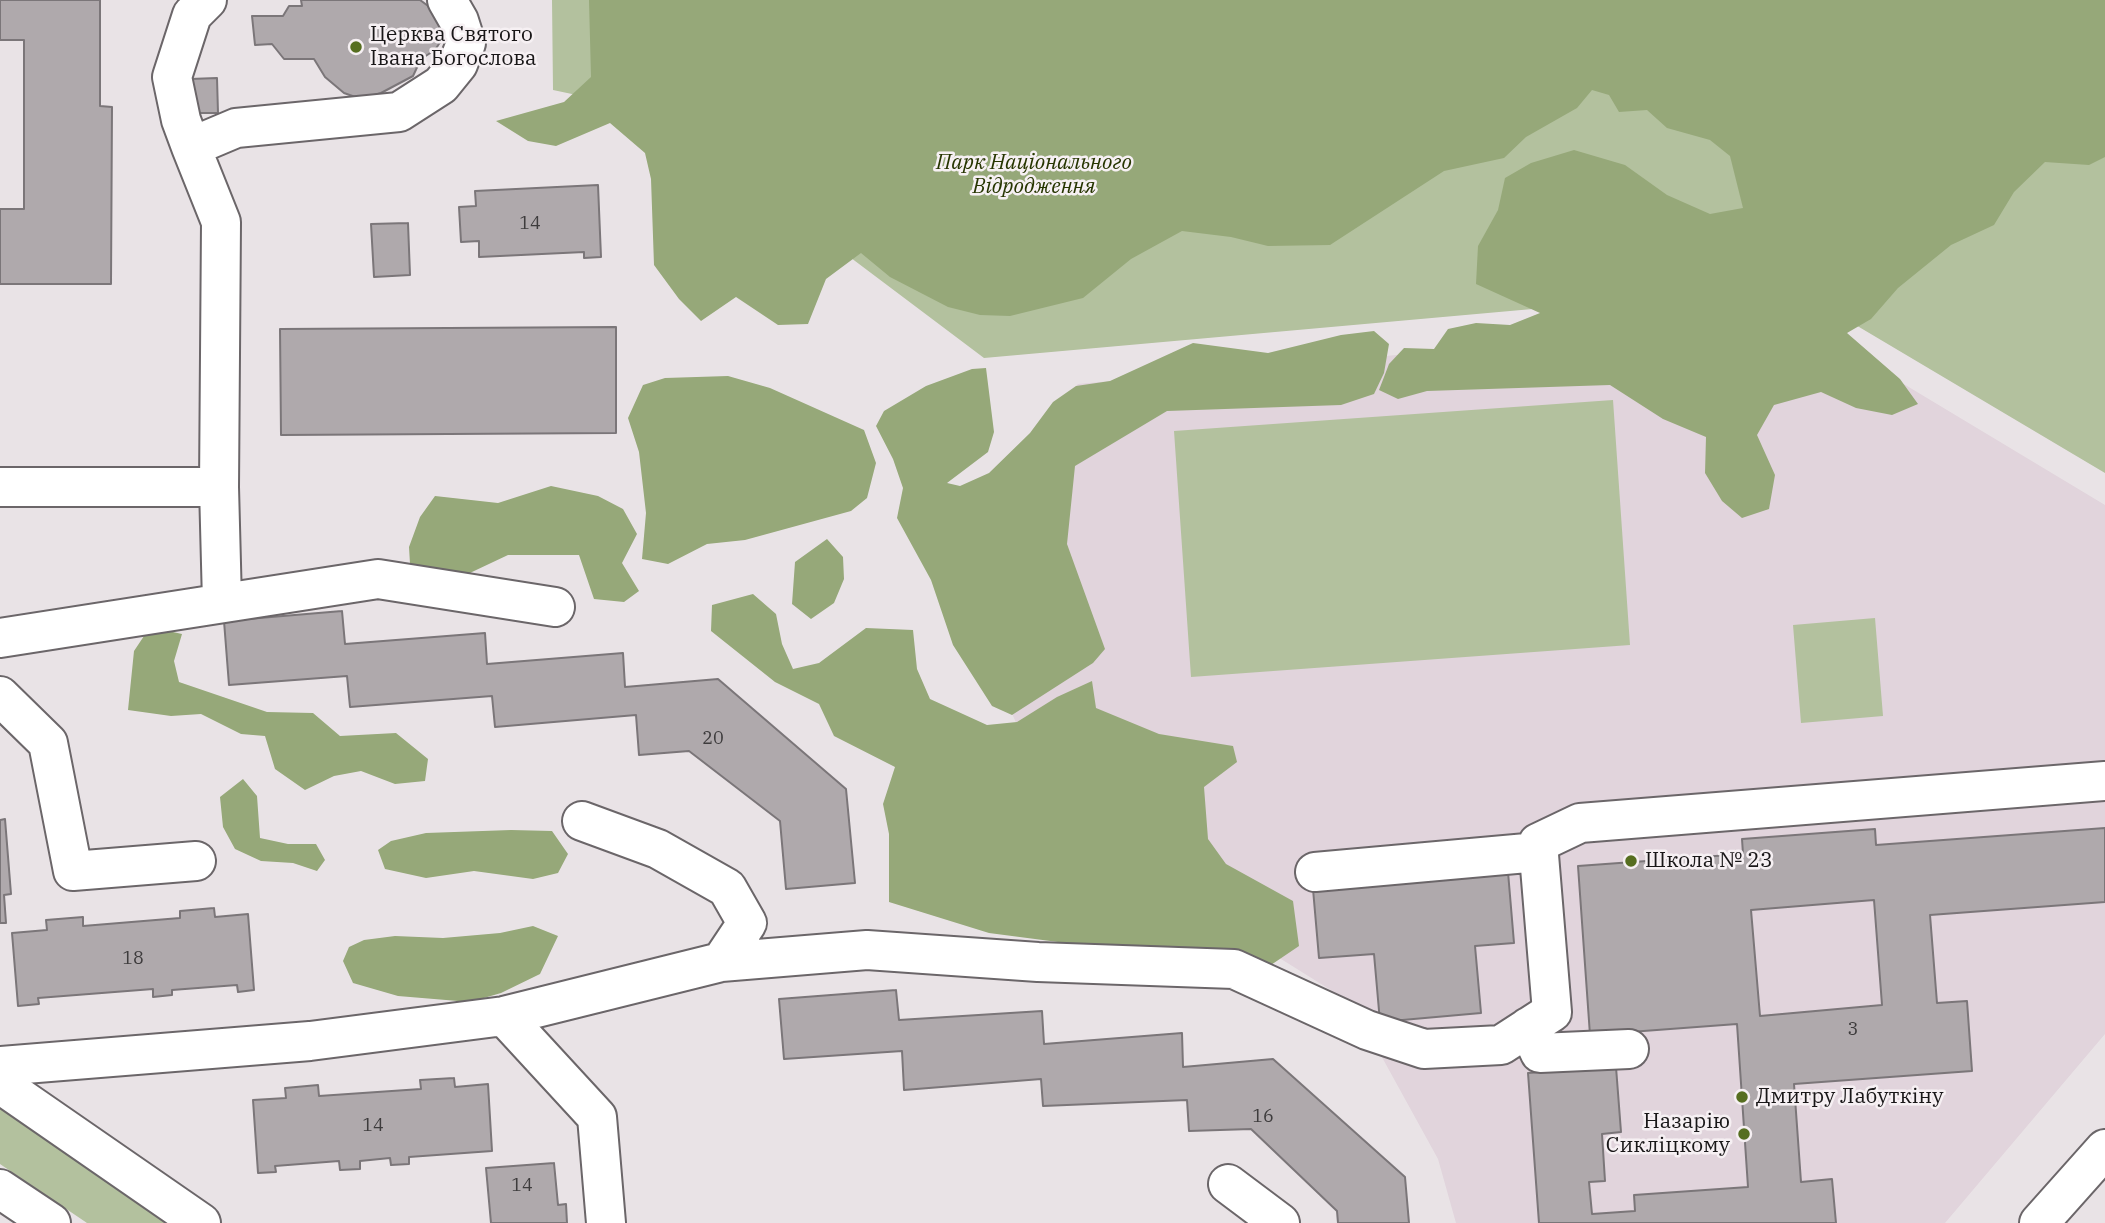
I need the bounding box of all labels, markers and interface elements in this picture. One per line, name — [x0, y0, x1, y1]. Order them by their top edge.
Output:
place label: Церква Святого Івана Богослова — [370, 22, 537, 72]
marker: Церква Святого Івана Богослова — [348, 39, 364, 55]
park label: Парк Національного Відродження — [936, 150, 1132, 200]
house number: 14 — [519, 213, 541, 235]
house number: 20 — [702, 728, 724, 750]
place label: Школа № 23 — [1645, 848, 1773, 874]
marker: Школа № 23 — [1623, 853, 1639, 869]
house number: 18 — [122, 948, 144, 970]
house number: 3 — [1848, 1019, 1858, 1041]
place label: Дмитру Лабуткіну — [1756, 1084, 1943, 1110]
marker: Дмитру Лабуткіну — [1734, 1089, 1750, 1105]
house number: 16 — [1252, 1106, 1274, 1128]
place label: Назарію Сикліцкому — [1606, 1109, 1730, 1159]
house number: 14 — [362, 1115, 384, 1137]
marker: Назарію Сикліцкому — [1736, 1126, 1752, 1142]
house number: 14 — [511, 1175, 533, 1197]

